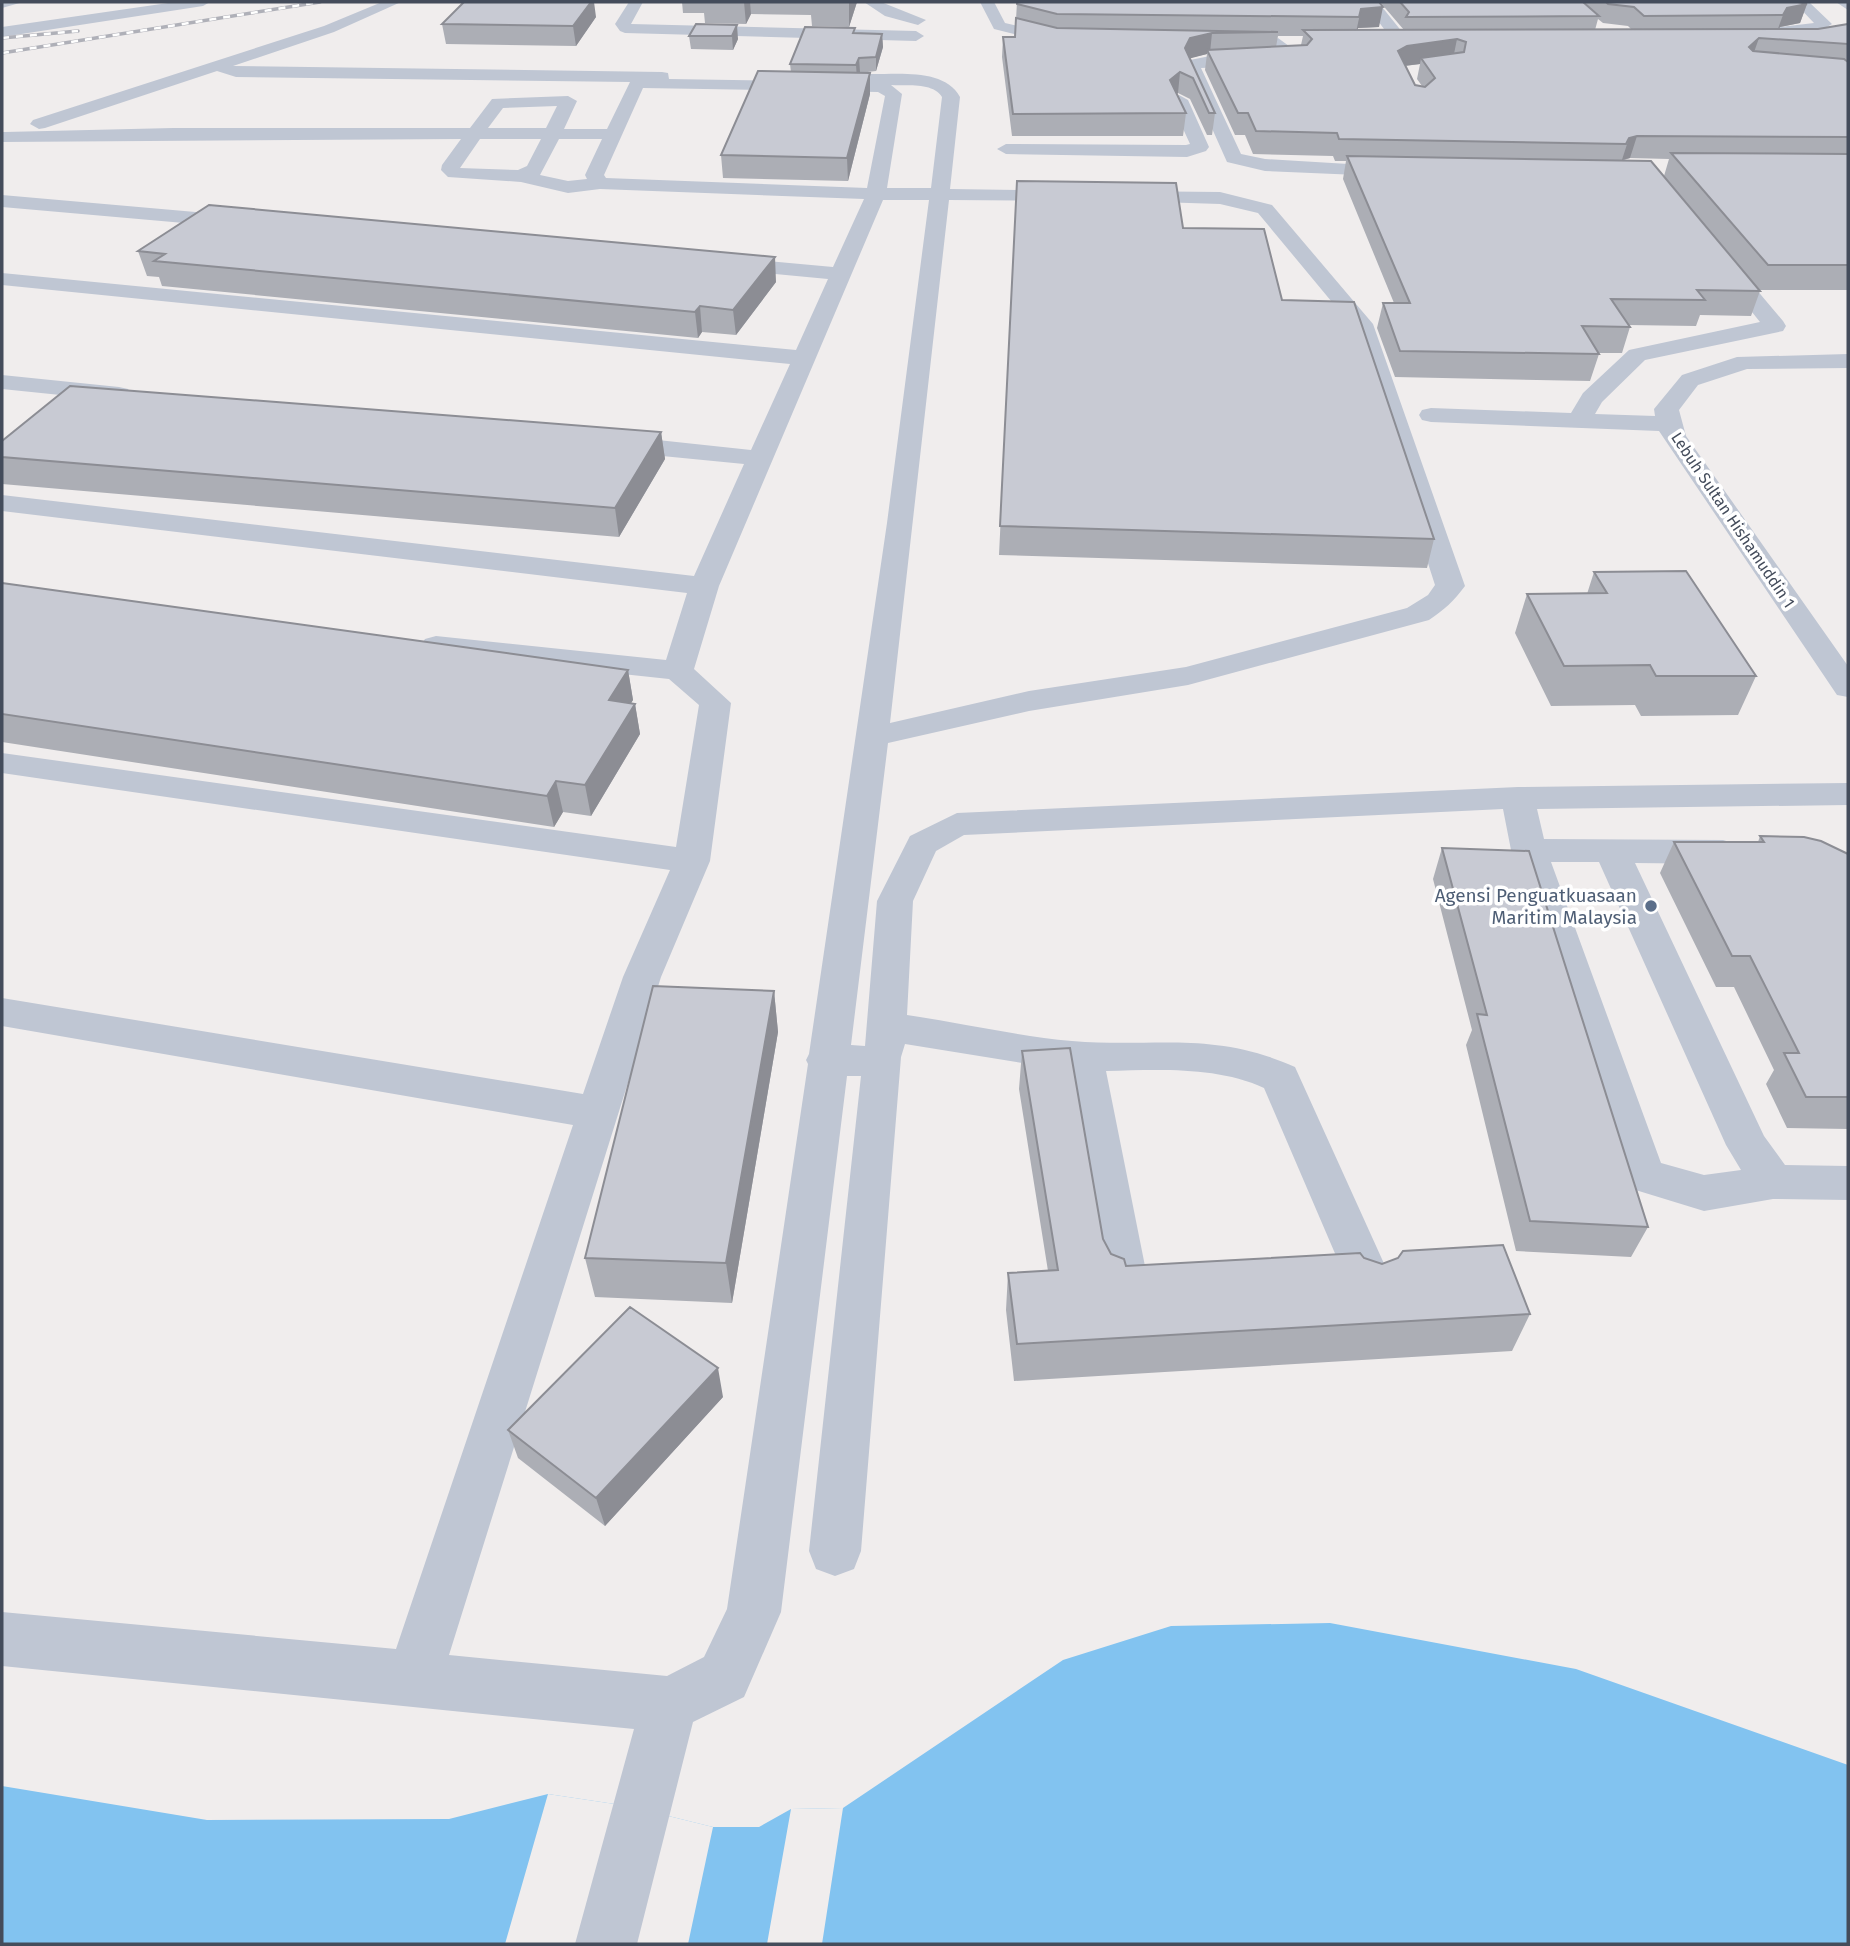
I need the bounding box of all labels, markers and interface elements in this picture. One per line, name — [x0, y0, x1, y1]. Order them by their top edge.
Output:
street label: Lebuh Sultan Hishamuddin 1 — [1667, 429, 1799, 611]
place label: Agensi Penguatkuasaan Maritim Malaysia — [1435, 884, 1637, 929]
marker: Agensi Penguatkuasaan Maritim Malaysia — [1643, 898, 1659, 914]

